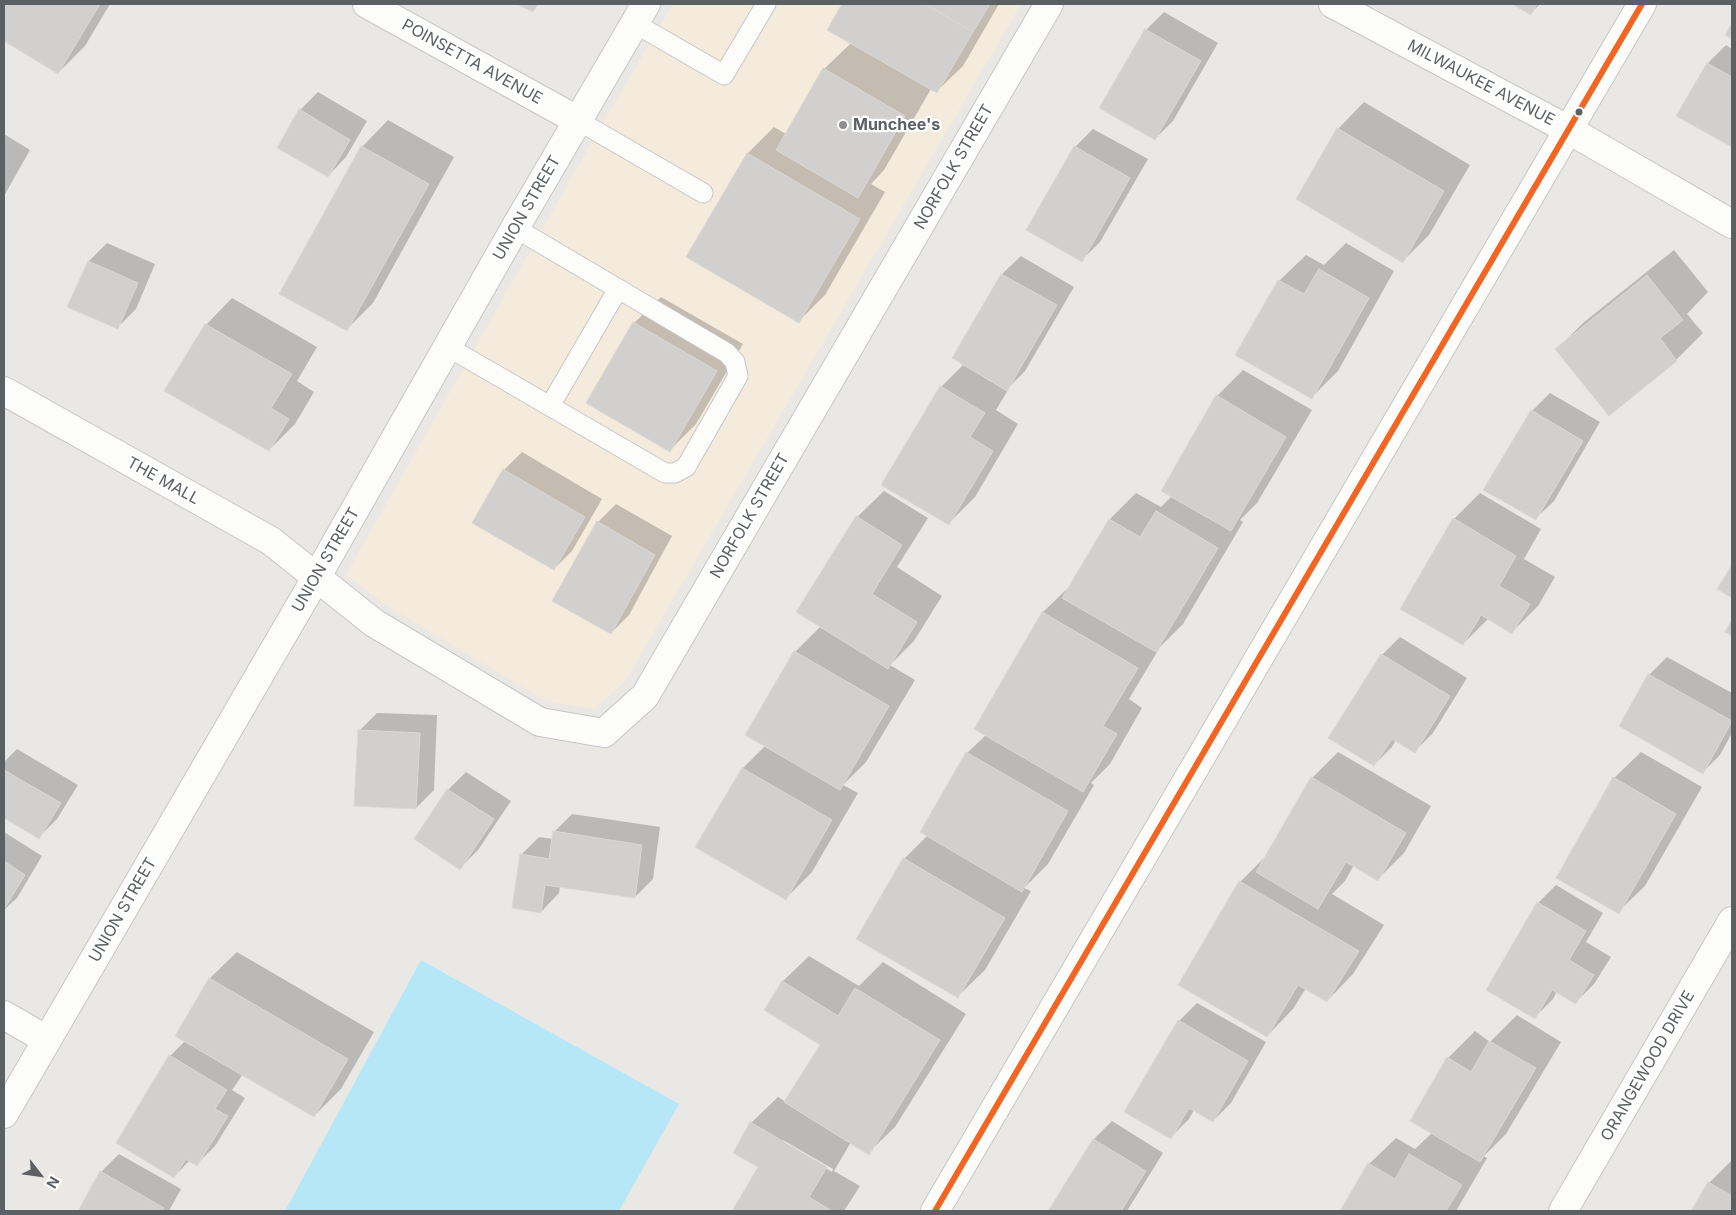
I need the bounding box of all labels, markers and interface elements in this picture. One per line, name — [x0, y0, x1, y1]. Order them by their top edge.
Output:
street label: POINSETTA AVENUE — [398, 15, 546, 109]
street label: MILWAUKEE AVENUE — [1404, 36, 1558, 130]
street label: NORFOLK STREET — [910, 101, 998, 233]
unlabelled marker — [1574, 107, 1584, 117]
place label: Munchee's — [853, 115, 940, 135]
marker: Munchee's — [837, 119, 849, 131]
street label: UNION STREET — [489, 152, 565, 264]
street label: NORFOLK STREET — [706, 450, 794, 582]
street label: THE MALL — [123, 453, 203, 509]
street label: UNION STREET — [288, 504, 364, 616]
street label: UNION STREET — [85, 854, 161, 966]
street label: ORANGEWOOD DRIVE — [1597, 987, 1699, 1145]
north arrow — [15, 1150, 65, 1200]
text: N — [43, 1174, 63, 1192]

